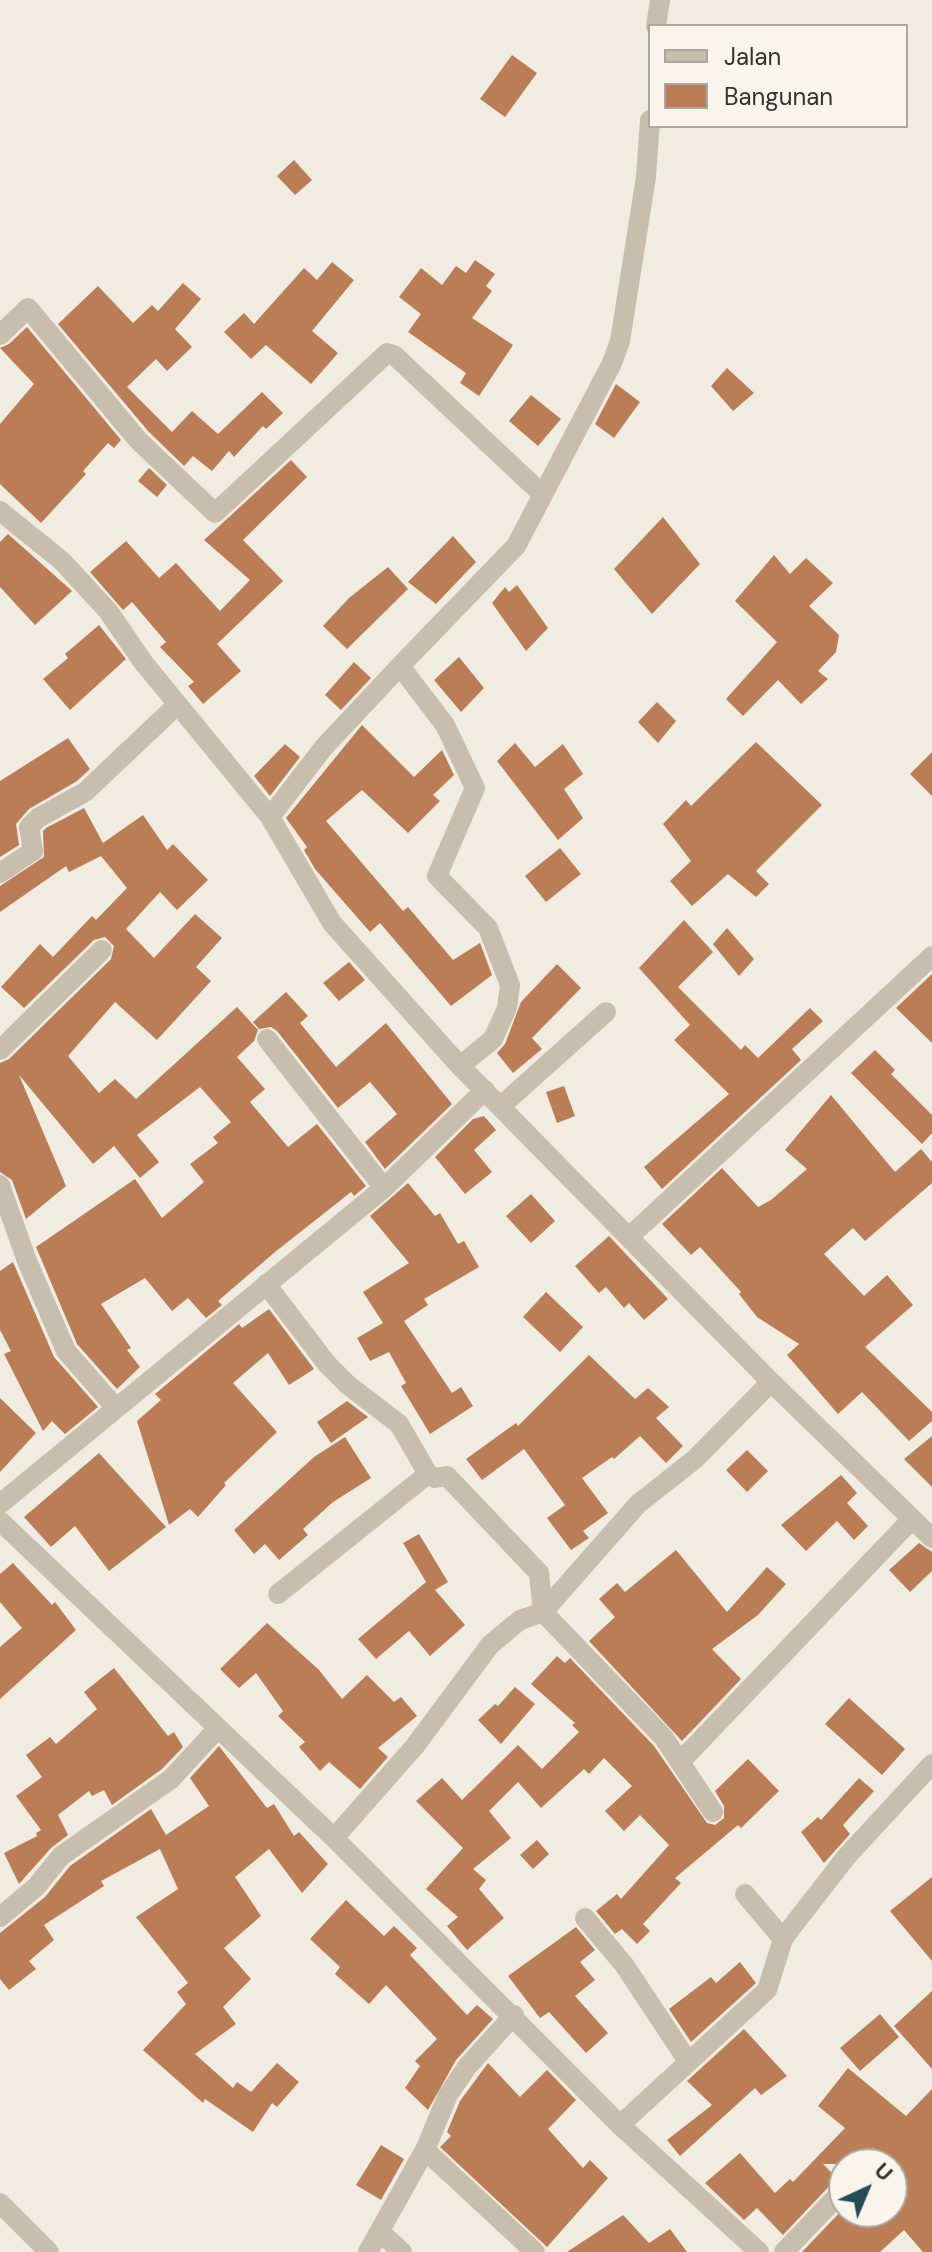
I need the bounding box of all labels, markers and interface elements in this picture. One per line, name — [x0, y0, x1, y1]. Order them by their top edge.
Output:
legend — [648, 24, 908, 128]
text: Jalan — [724, 41, 781, 72]
text: Bangunan — [724, 81, 833, 112]
north arrow — [828, 2148, 908, 2228]
text: U — [868, 2156, 899, 2187]

